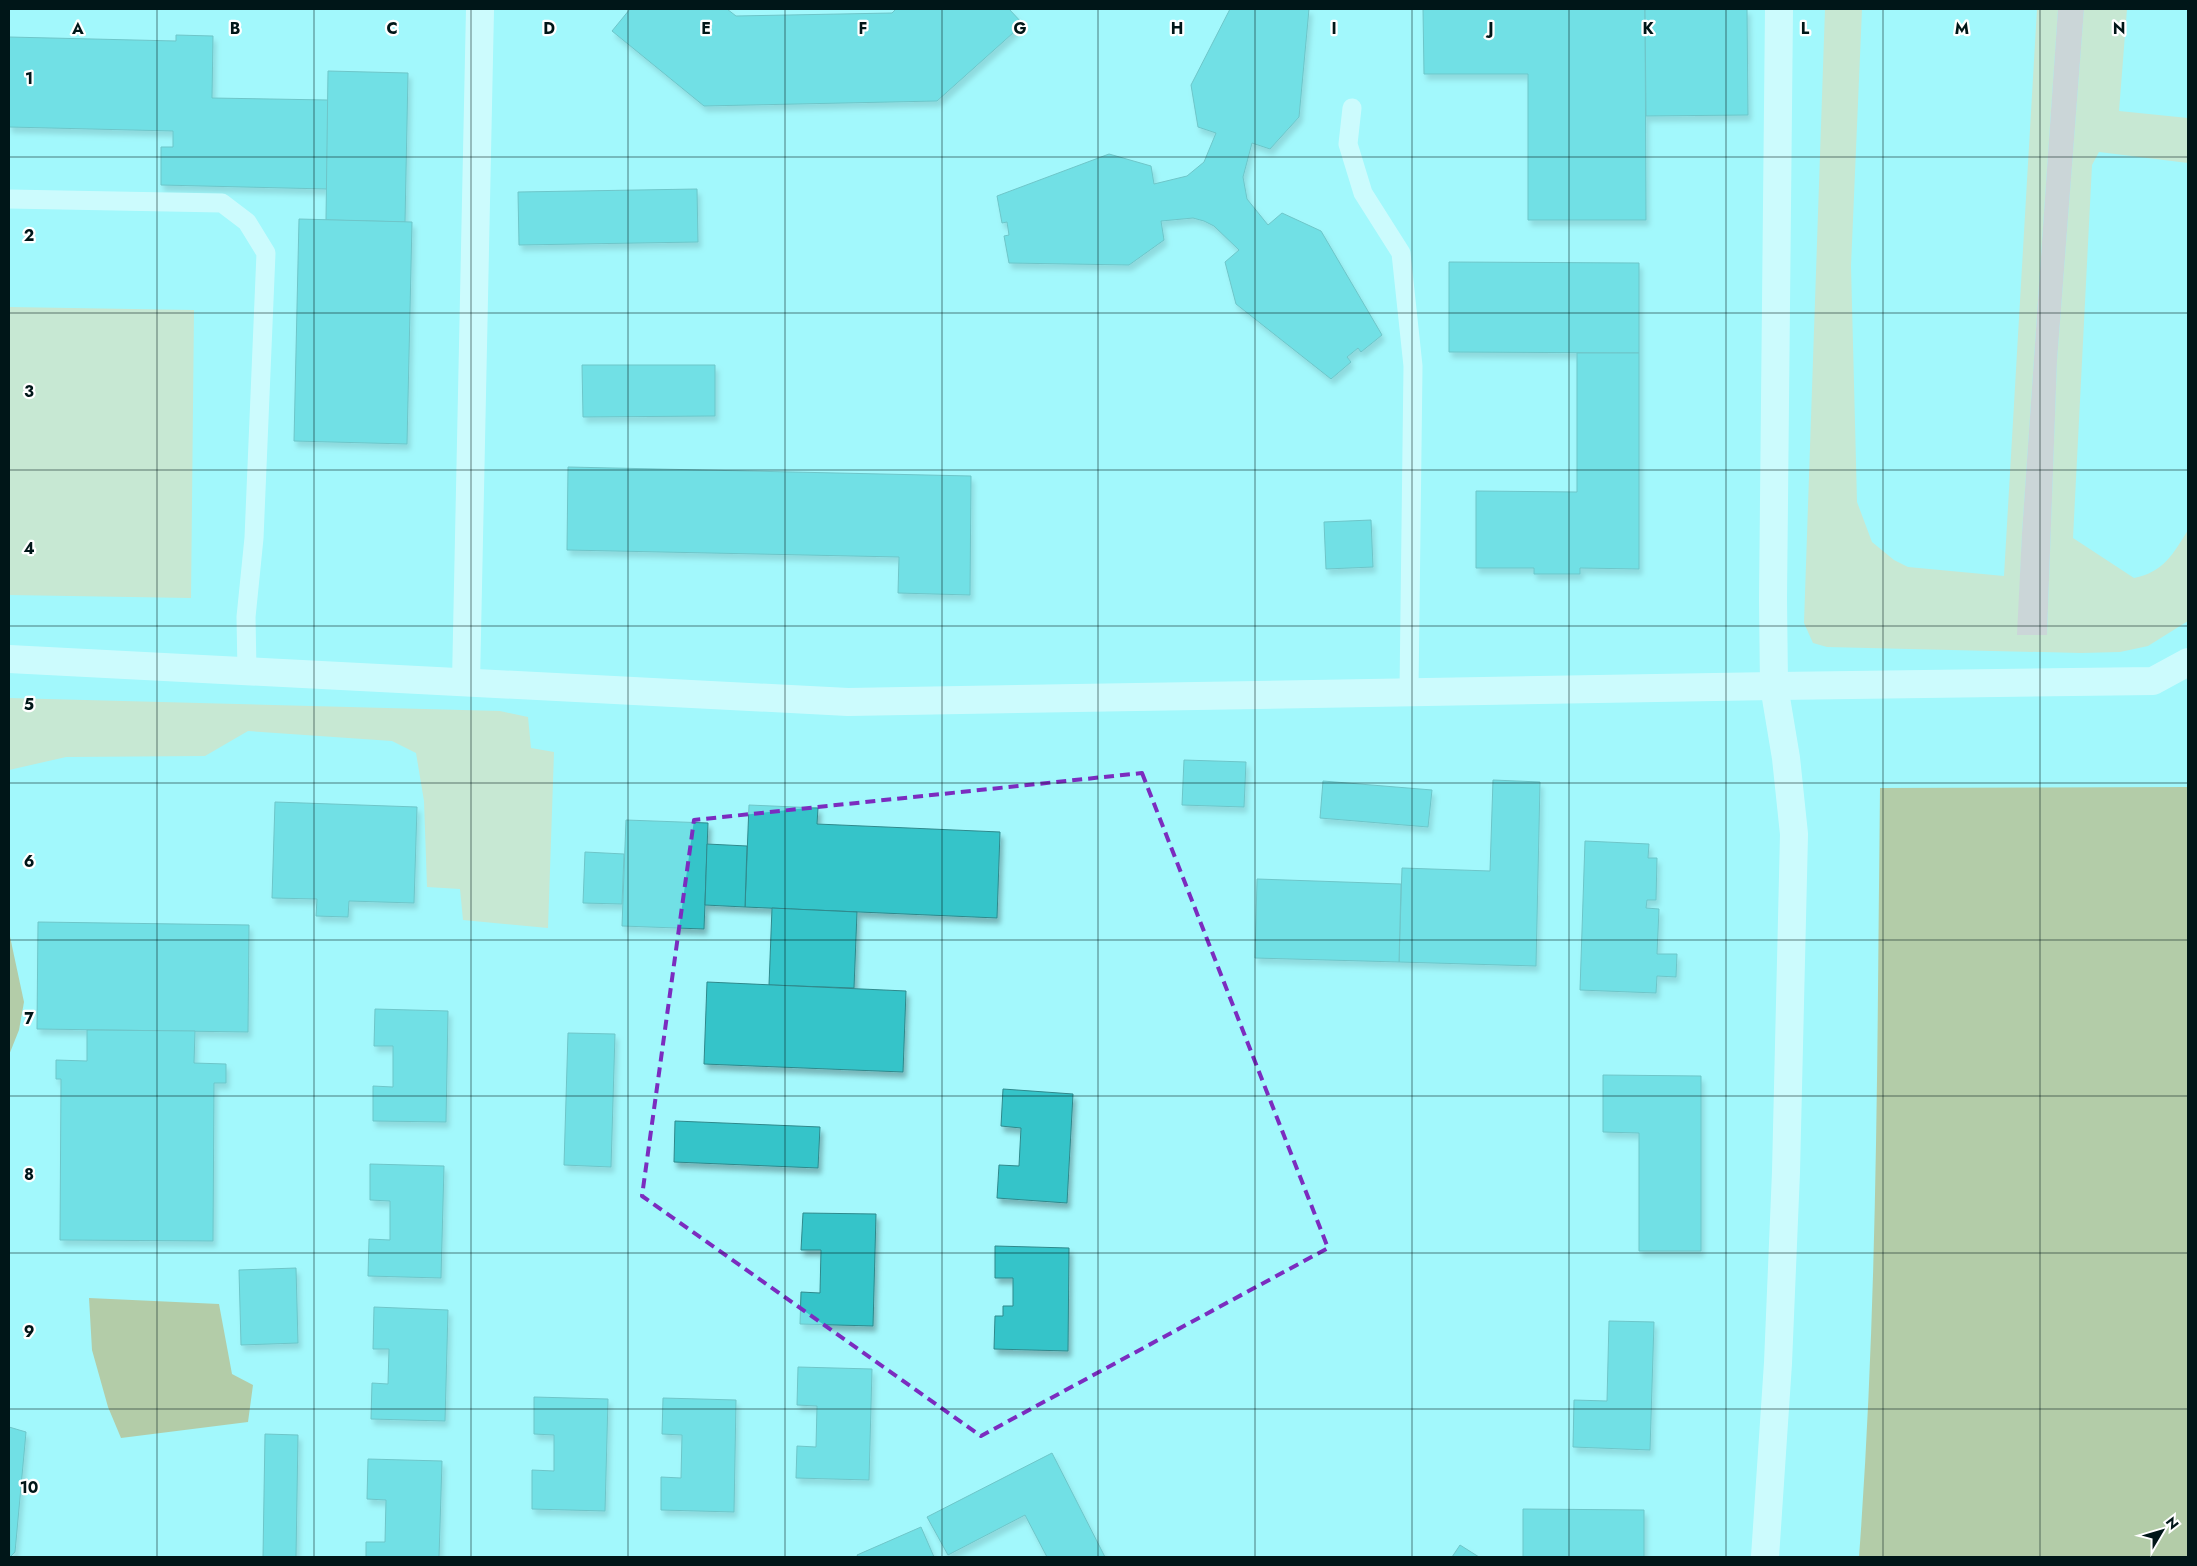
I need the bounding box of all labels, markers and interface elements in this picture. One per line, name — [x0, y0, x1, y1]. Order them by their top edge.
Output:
text: A — [71, 17, 84, 40]
text: B — [230, 17, 240, 40]
text: C — [386, 17, 398, 40]
text: D — [543, 17, 555, 40]
text: E — [701, 17, 711, 40]
text: F — [859, 17, 867, 40]
text: G — [1013, 17, 1027, 40]
text: H — [1171, 17, 1183, 40]
text: I — [1331, 17, 1337, 40]
text: J — [1485, 17, 1494, 40]
text: K — [1642, 17, 1654, 40]
text: L — [1801, 17, 1810, 40]
text: M — [1955, 17, 1969, 40]
text: N — [2113, 17, 2125, 40]
text: 1 — [25, 67, 33, 90]
text: 2 — [24, 224, 34, 247]
text: 3 — [24, 380, 34, 403]
text: 4 — [23, 537, 35, 560]
text: 5 — [24, 693, 34, 716]
text: 6 — [24, 850, 34, 873]
text: 7 — [24, 1007, 34, 1030]
text: 8 — [24, 1163, 34, 1186]
text: 9 — [24, 1320, 34, 1343]
text: 10 — [20, 1476, 38, 1499]
north arrow — [2137, 1506, 2187, 1556]
text: N — [2161, 1512, 2184, 1534]

